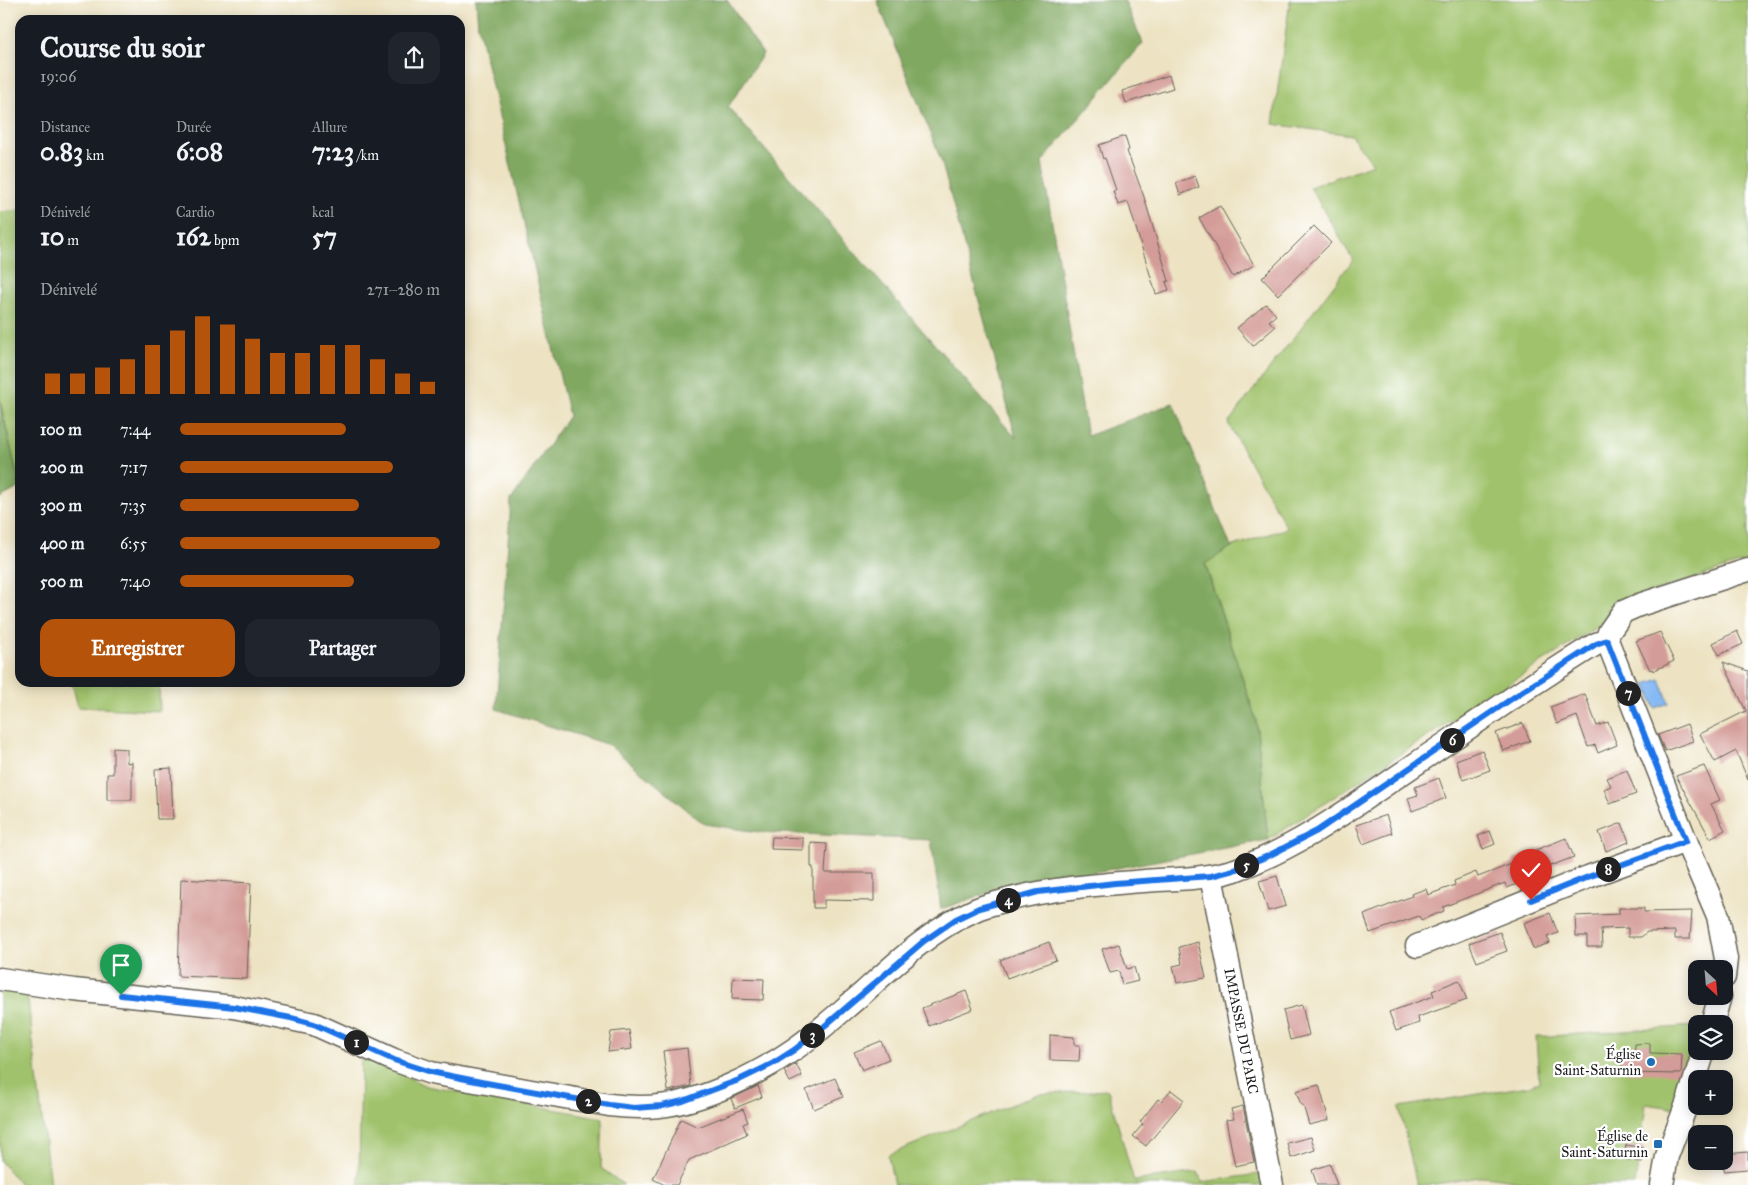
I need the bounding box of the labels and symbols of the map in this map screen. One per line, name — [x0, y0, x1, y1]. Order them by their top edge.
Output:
pin: 7 — [1616, 680, 1640, 706]
pin: 6 — [1440, 728, 1464, 752]
pin — [1510, 849, 1552, 900]
pin: 5 — [1234, 852, 1258, 878]
pin: 8 — [1596, 856, 1620, 882]
pin: 4 — [996, 888, 1020, 912]
pin — [100, 944, 142, 995]
north arrow — [1688, 960, 1732, 1005]
street label: IMPASSE DU PARC — [1221, 967, 1262, 1095]
pin: 3 — [800, 1022, 824, 1048]
pin: 1 — [344, 1030, 368, 1054]
place label: Église Saint-Saturnin — [1554, 1044, 1641, 1079]
marker: Église Saint-Saturnin — [1645, 1056, 1657, 1068]
pin: 2 — [576, 1088, 600, 1114]
place label: Église de Saint-Saturnin — [1561, 1126, 1648, 1161]
marker: Église de Saint-Saturnin — [1652, 1138, 1664, 1150]

